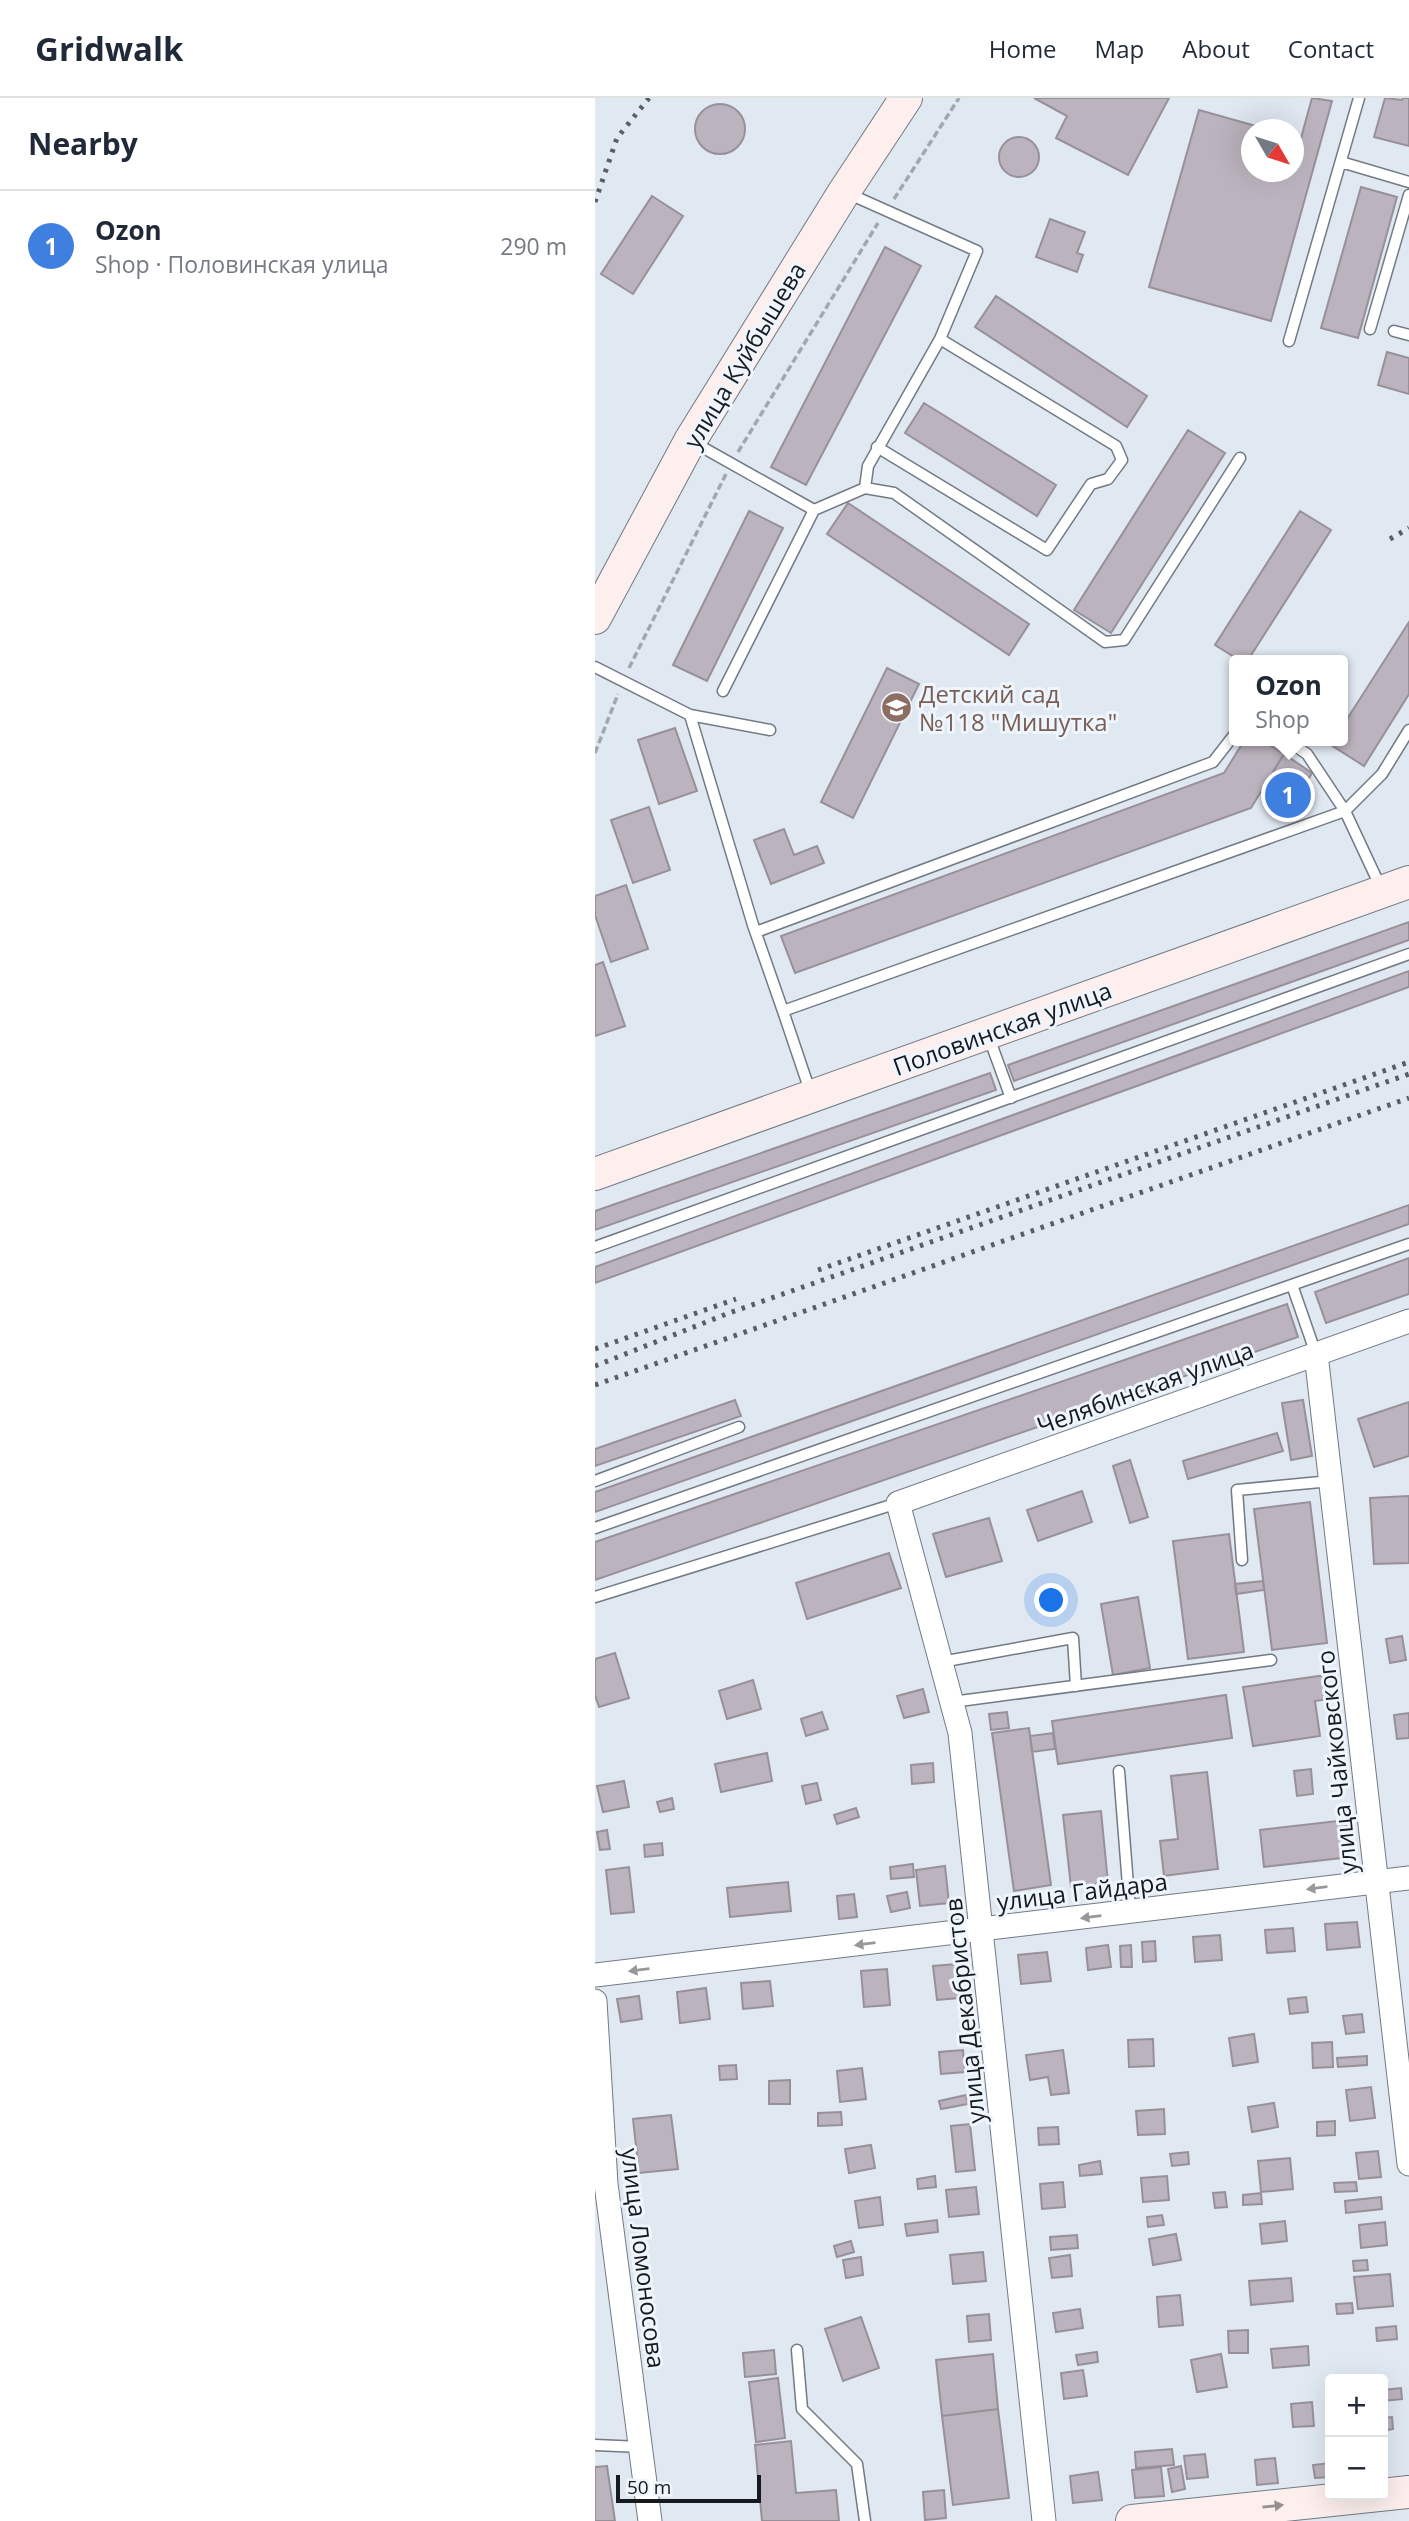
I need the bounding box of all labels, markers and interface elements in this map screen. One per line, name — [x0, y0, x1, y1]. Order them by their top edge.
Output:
text: Gridwalk — [35, 26, 184, 71]
text: Home — [989, 32, 1057, 65]
text: Map — [1095, 32, 1144, 65]
text: About — [1182, 32, 1250, 65]
text: Contact — [1288, 32, 1374, 65]
north arrow — [1241, 119, 1304, 182]
text: Nearby — [28, 123, 138, 164]
text: Ozon — [95, 212, 162, 248]
text: 1 — [44, 230, 58, 262]
text: 290 m — [500, 230, 567, 262]
text: Shop · Половинская улица — [95, 248, 388, 280]
street label: улица Куйбышева — [675, 256, 813, 454]
popup — [1229, 655, 1348, 746]
text: Ozon — [1255, 667, 1322, 703]
place label: Детский сад №118 "Мишутка" — [919, 677, 1117, 738]
school or university icon: Детский сад №118 "Мишутка" — [879, 690, 913, 724]
text: Shop — [1255, 703, 1310, 735]
pin: 1 — [1265, 769, 1311, 821]
street label: Половинская улица — [888, 973, 1116, 1083]
street label: Челябинская улица — [1032, 1333, 1258, 1441]
your location — [1034, 1583, 1068, 1617]
street label: улица Чайковского — [1308, 1649, 1364, 1875]
street label: улица Гайдара — [995, 1864, 1169, 1918]
one-way arrow — [1306, 1883, 1328, 1894]
street label: улица Декабристов — [936, 1897, 992, 2125]
one-way arrow — [1080, 1911, 1102, 1922]
one-way arrow — [854, 1938, 876, 1949]
one-way arrow — [628, 1965, 650, 1976]
street label: улица Ломоносова — [614, 2146, 674, 2370]
map controls — [1325, 2374, 1388, 2500]
button: + — [1325, 2374, 1388, 2437]
button: − — [1325, 2437, 1388, 2500]
scale bar — [616, 2472, 761, 2504]
text: 50 m — [627, 2474, 671, 2500]
one-way arrow — [1262, 2501, 1284, 2512]

